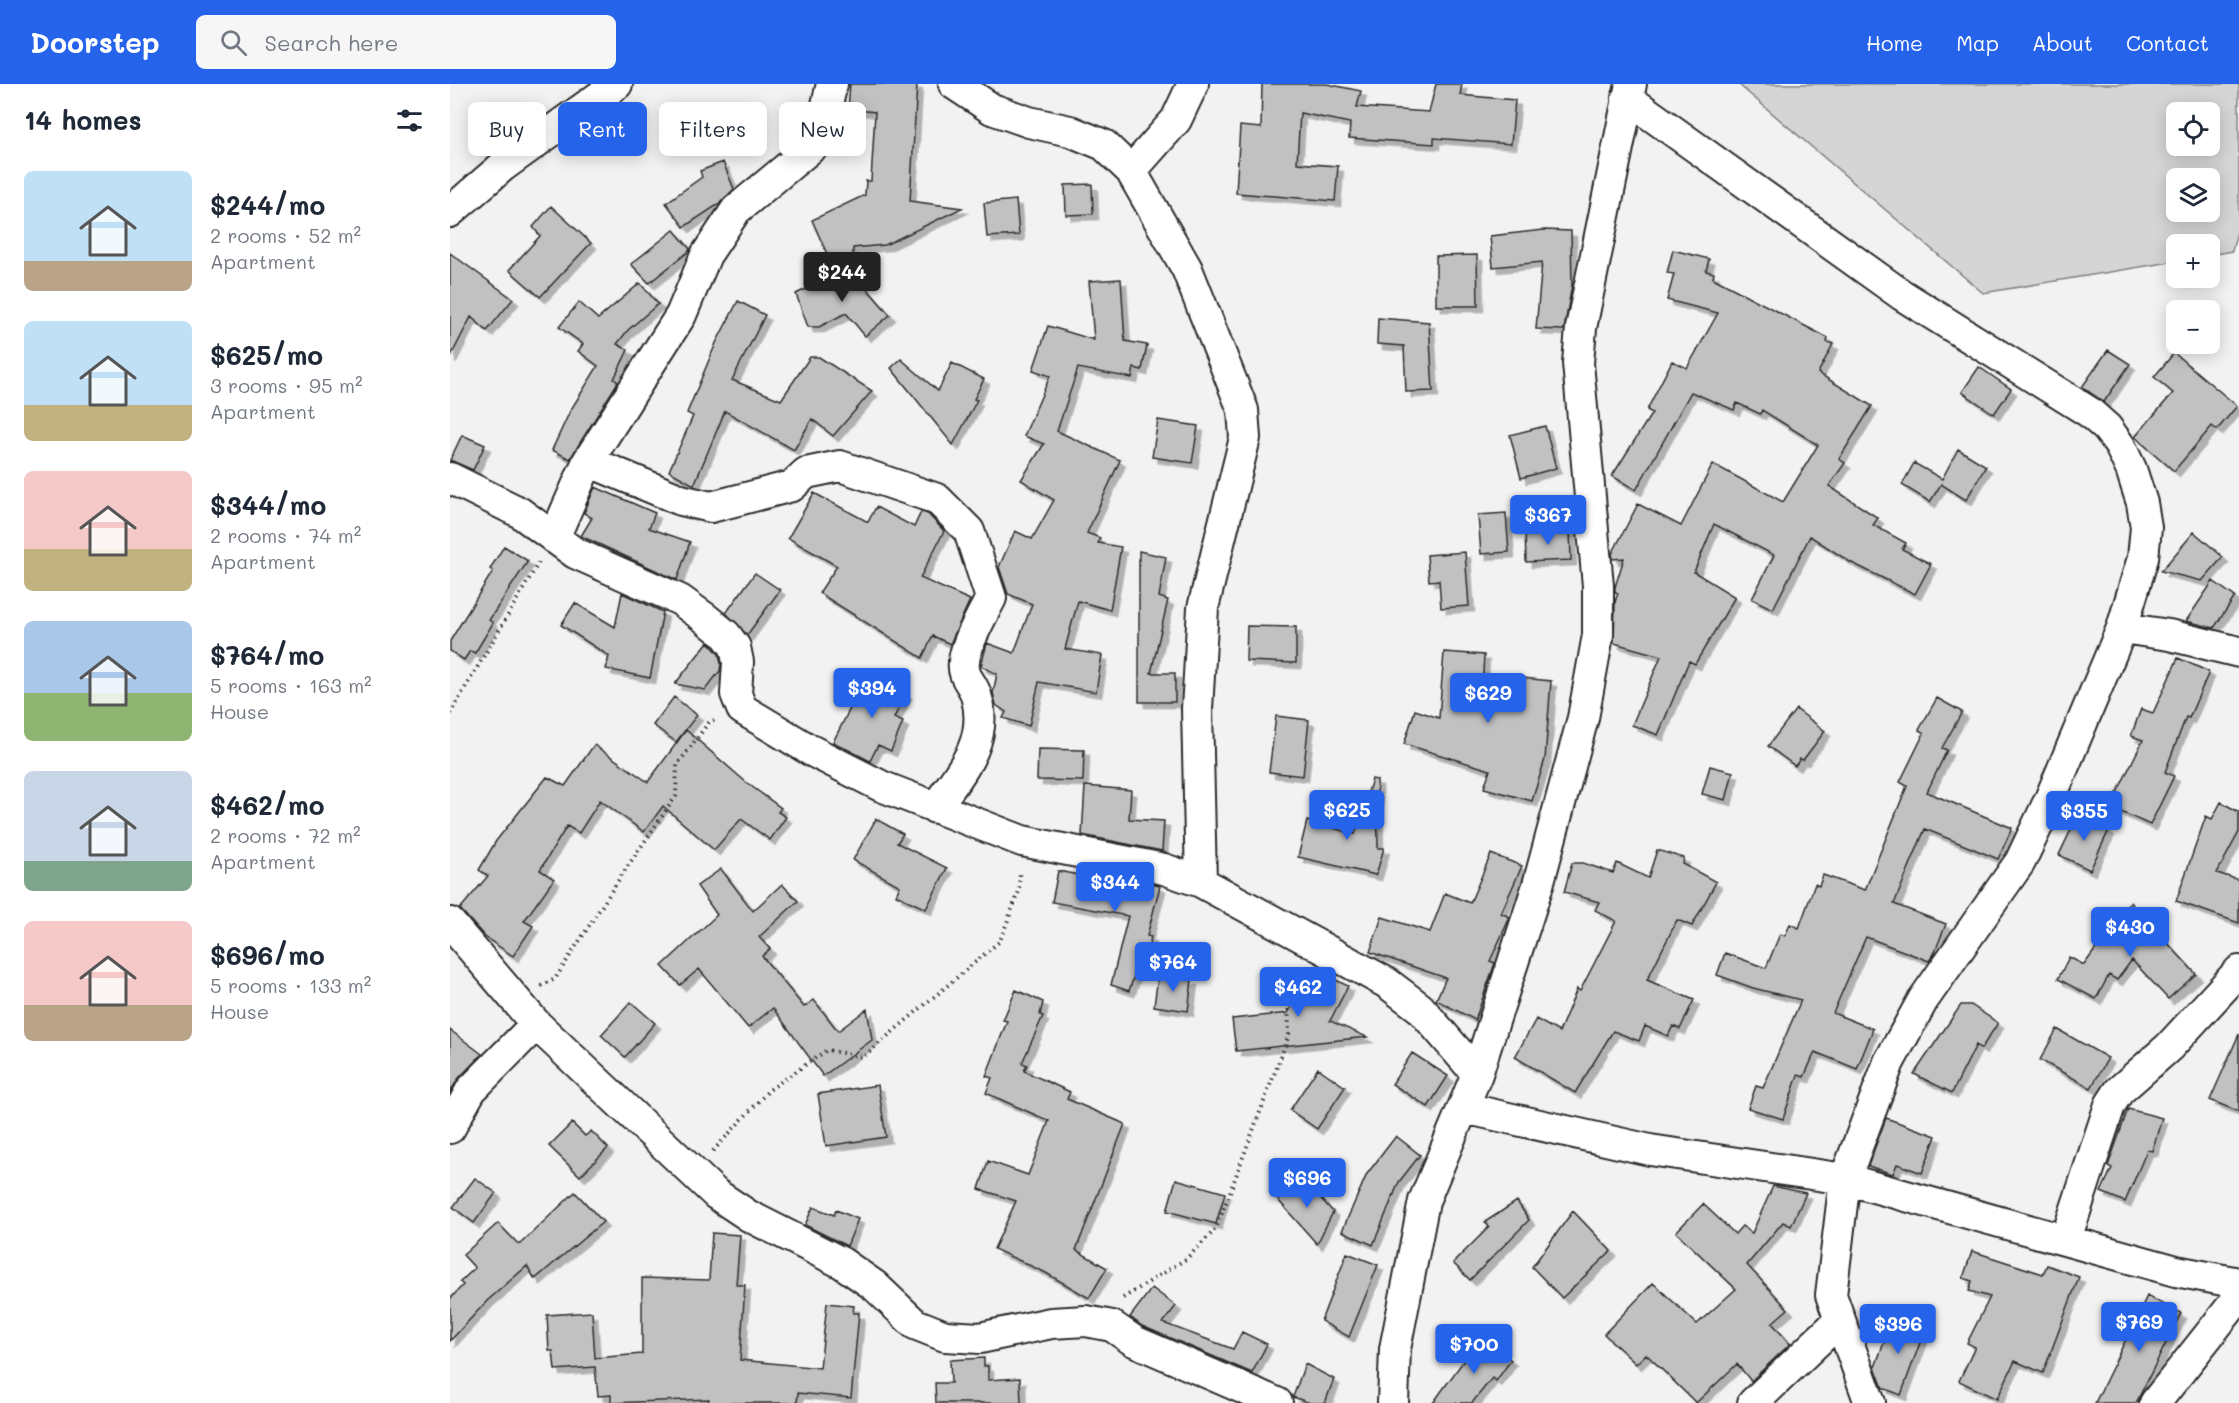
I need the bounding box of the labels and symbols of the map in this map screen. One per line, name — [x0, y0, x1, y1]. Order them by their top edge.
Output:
pin: $244 — [806, 252, 878, 303]
pin: $367 — [1512, 495, 1584, 546]
pin: $394 — [836, 668, 908, 719]
pin: $629 — [1452, 673, 1524, 724]
pin: $625 — [1311, 790, 1383, 841]
pin: $355 — [2048, 791, 2120, 842]
pin: $344 — [1079, 862, 1151, 913]
pin: $430 — [2094, 907, 2166, 958]
pin: $764 — [1137, 942, 1209, 993]
pin: $462 — [1262, 967, 1334, 1018]
pin: $696 — [1271, 1158, 1343, 1209]
pin: $769 — [2103, 1302, 2175, 1353]
pin: $396 — [1862, 1304, 1934, 1355]
pin: $700 — [1438, 1324, 1510, 1375]

